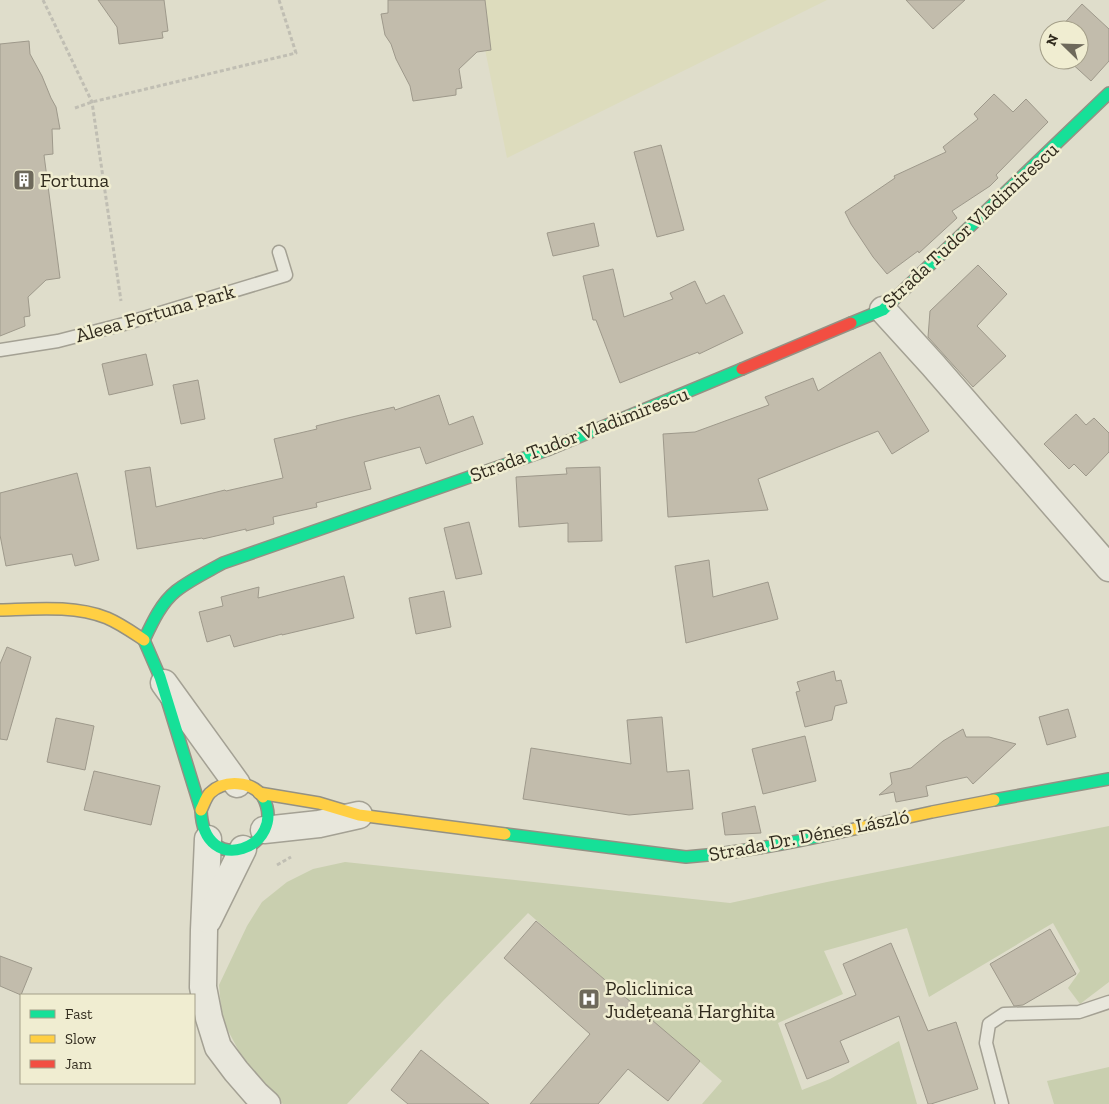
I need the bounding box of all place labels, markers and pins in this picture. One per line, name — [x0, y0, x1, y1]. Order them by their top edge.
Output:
building icon: Fortuna — [12, 168, 36, 192]
place label: Fortuna — [40, 168, 110, 192]
place label: Policlinica Județeană Harghita — [605, 976, 776, 1023]
hospital icon: Policlinica Județeană Harghita — [577, 987, 601, 1011]

